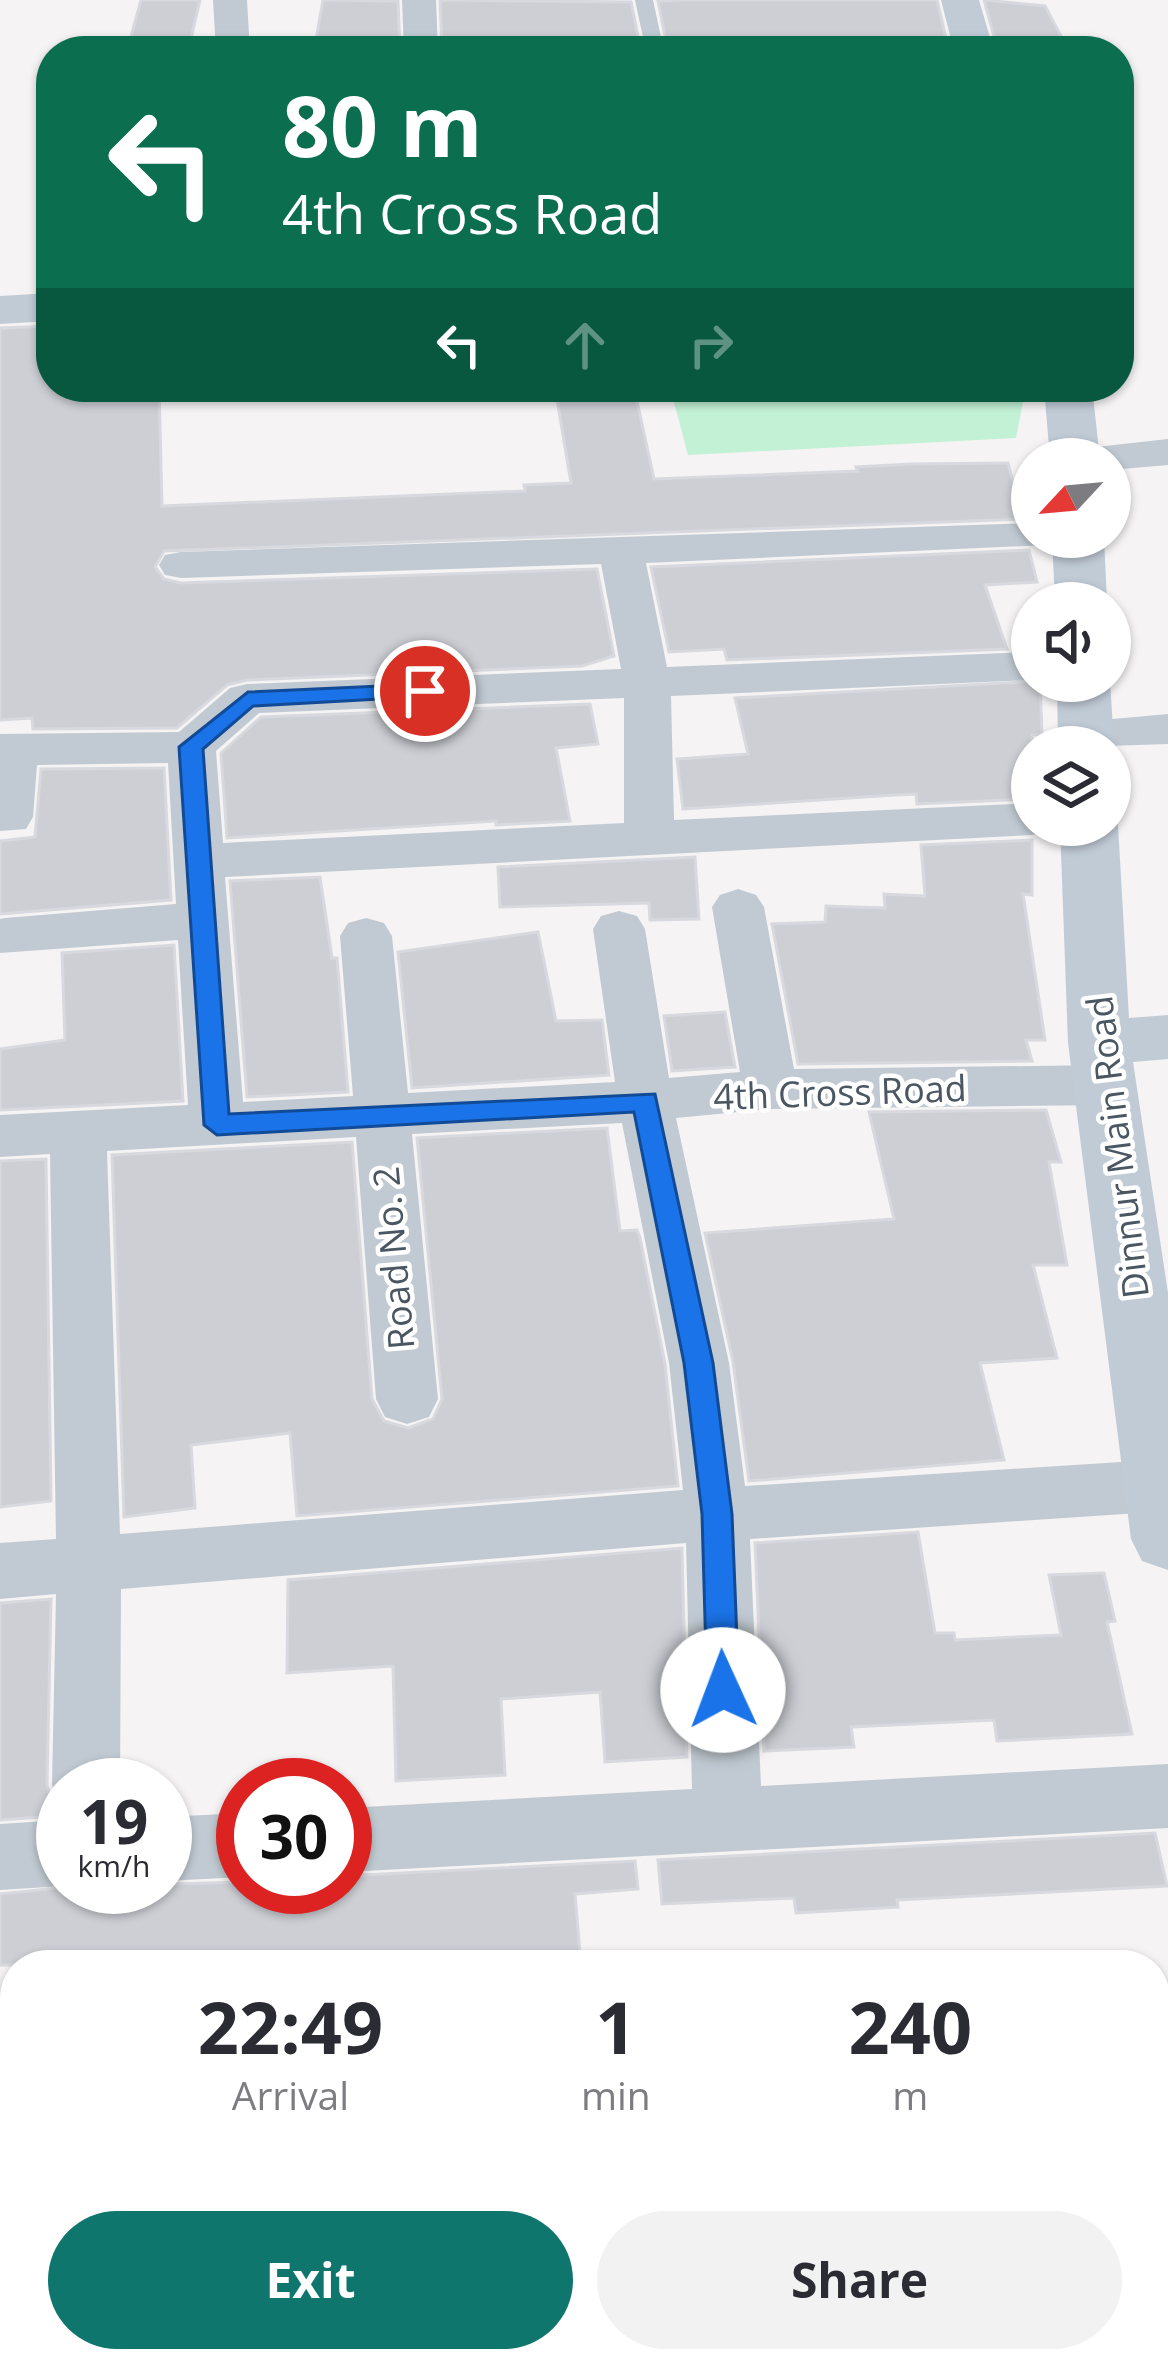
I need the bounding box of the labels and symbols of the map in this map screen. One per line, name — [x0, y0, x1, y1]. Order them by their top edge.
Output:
north arrow — [1011, 438, 1131, 558]
pin — [374, 640, 476, 742]
street label: Dinnur Main Road — [1074, 993, 1160, 1301]
street label: 4th Cross Road — [712, 1063, 968, 1121]
street label: Road No. 2 — [361, 1165, 425, 1351]
position arrow — [660, 1627, 786, 1753]
speed limit sign: 30 — [216, 1758, 372, 1914]

